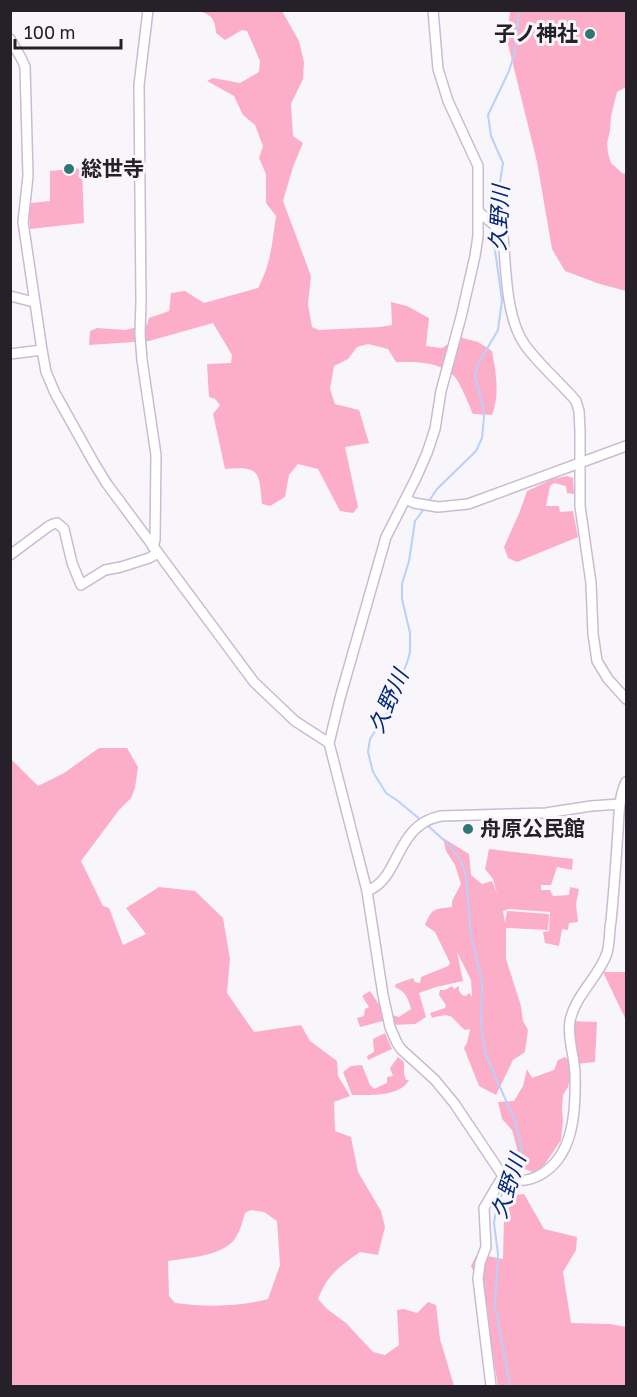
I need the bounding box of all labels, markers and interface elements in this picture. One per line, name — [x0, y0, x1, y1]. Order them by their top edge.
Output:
scale bar — [15, 12, 122, 50]
place label: 子ノ神社 — [494, 20, 578, 46]
text: 100 m — [24, 21, 75, 43]
marker: 子ノ神社 — [583, 27, 597, 41]
place label: 総世寺 — [81, 155, 144, 181]
marker: 総世寺 — [62, 162, 76, 176]
water label: 久野川 — [483, 182, 514, 252]
water label: 久野川 — [362, 663, 414, 736]
place label: 舟原公民館 — [480, 815, 585, 841]
marker: 舟原公民館 — [461, 822, 475, 836]
water label: 久野川 — [484, 1148, 531, 1221]

